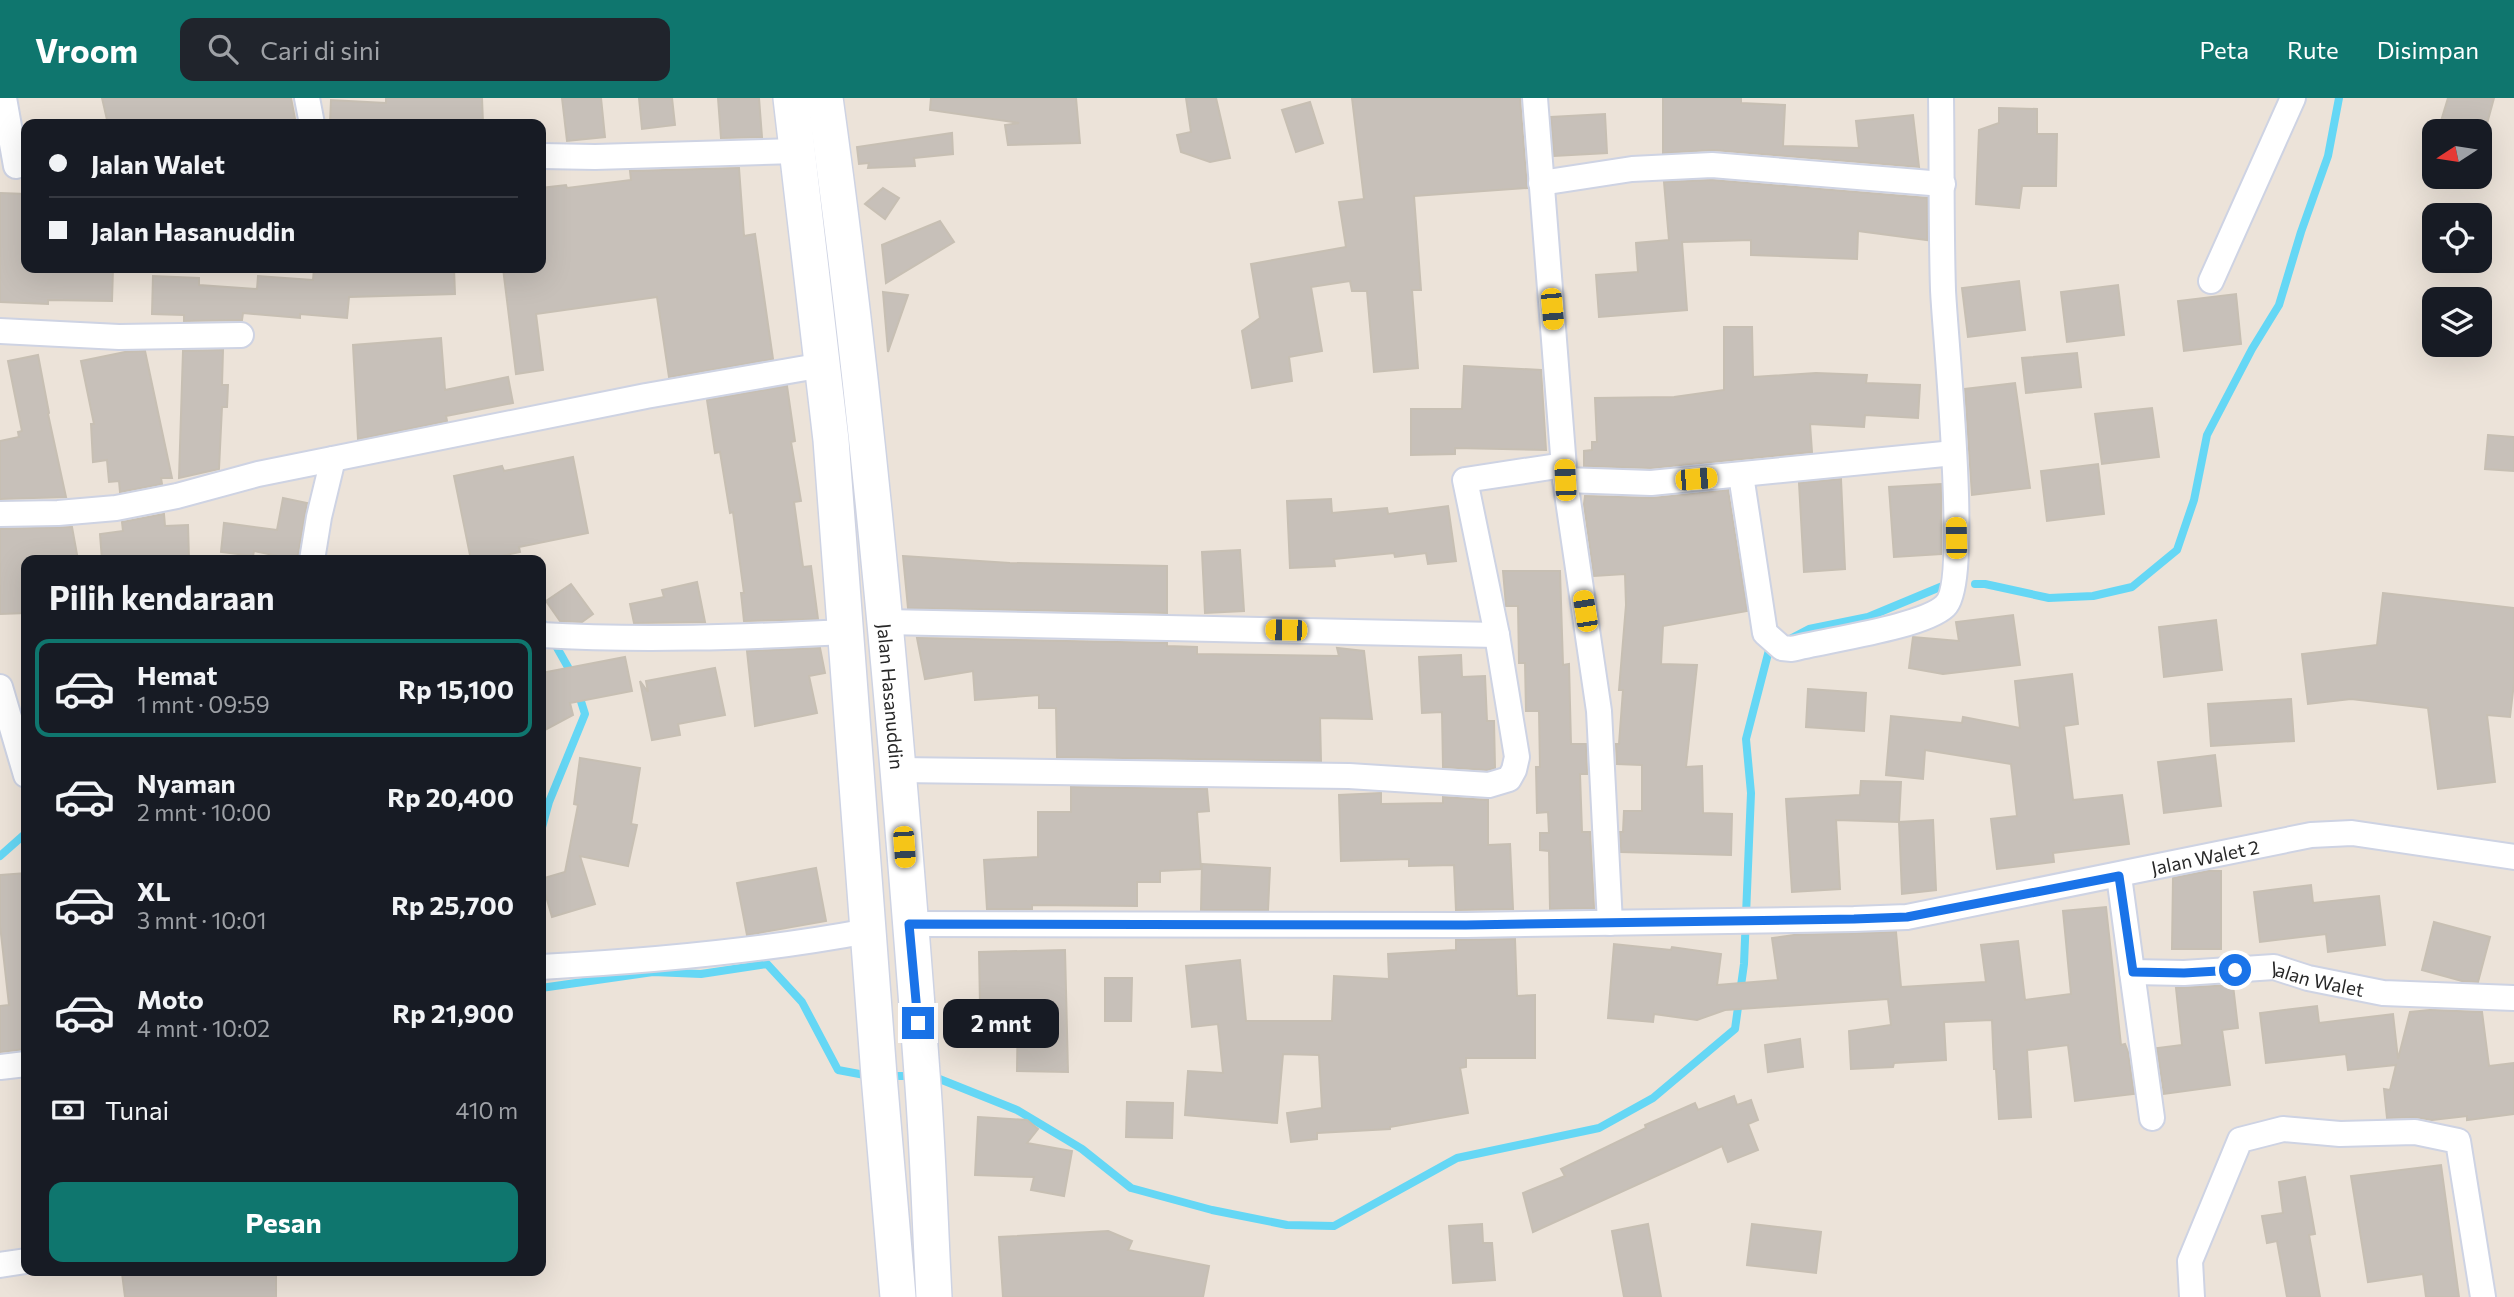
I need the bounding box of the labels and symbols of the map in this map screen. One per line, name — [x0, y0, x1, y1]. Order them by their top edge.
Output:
north arrow — [2422, 119, 2492, 189]
car — [1540, 287, 1565, 331]
car — [1554, 458, 1577, 502]
car — [1675, 467, 1718, 491]
car — [1946, 517, 1967, 559]
car — [1572, 589, 1599, 633]
car — [1265, 619, 1308, 641]
street label: Jalan Hasanuddin — [874, 622, 909, 770]
car — [893, 825, 916, 869]
street label: Jalan Walet 2 — [2149, 834, 2261, 879]
route start — [2219, 954, 2251, 986]
street label: Jalan Walet — [2270, 955, 2366, 1000]
callout: 2 mnt — [942, 998, 1058, 1048]
route end — [902, 1007, 934, 1039]

